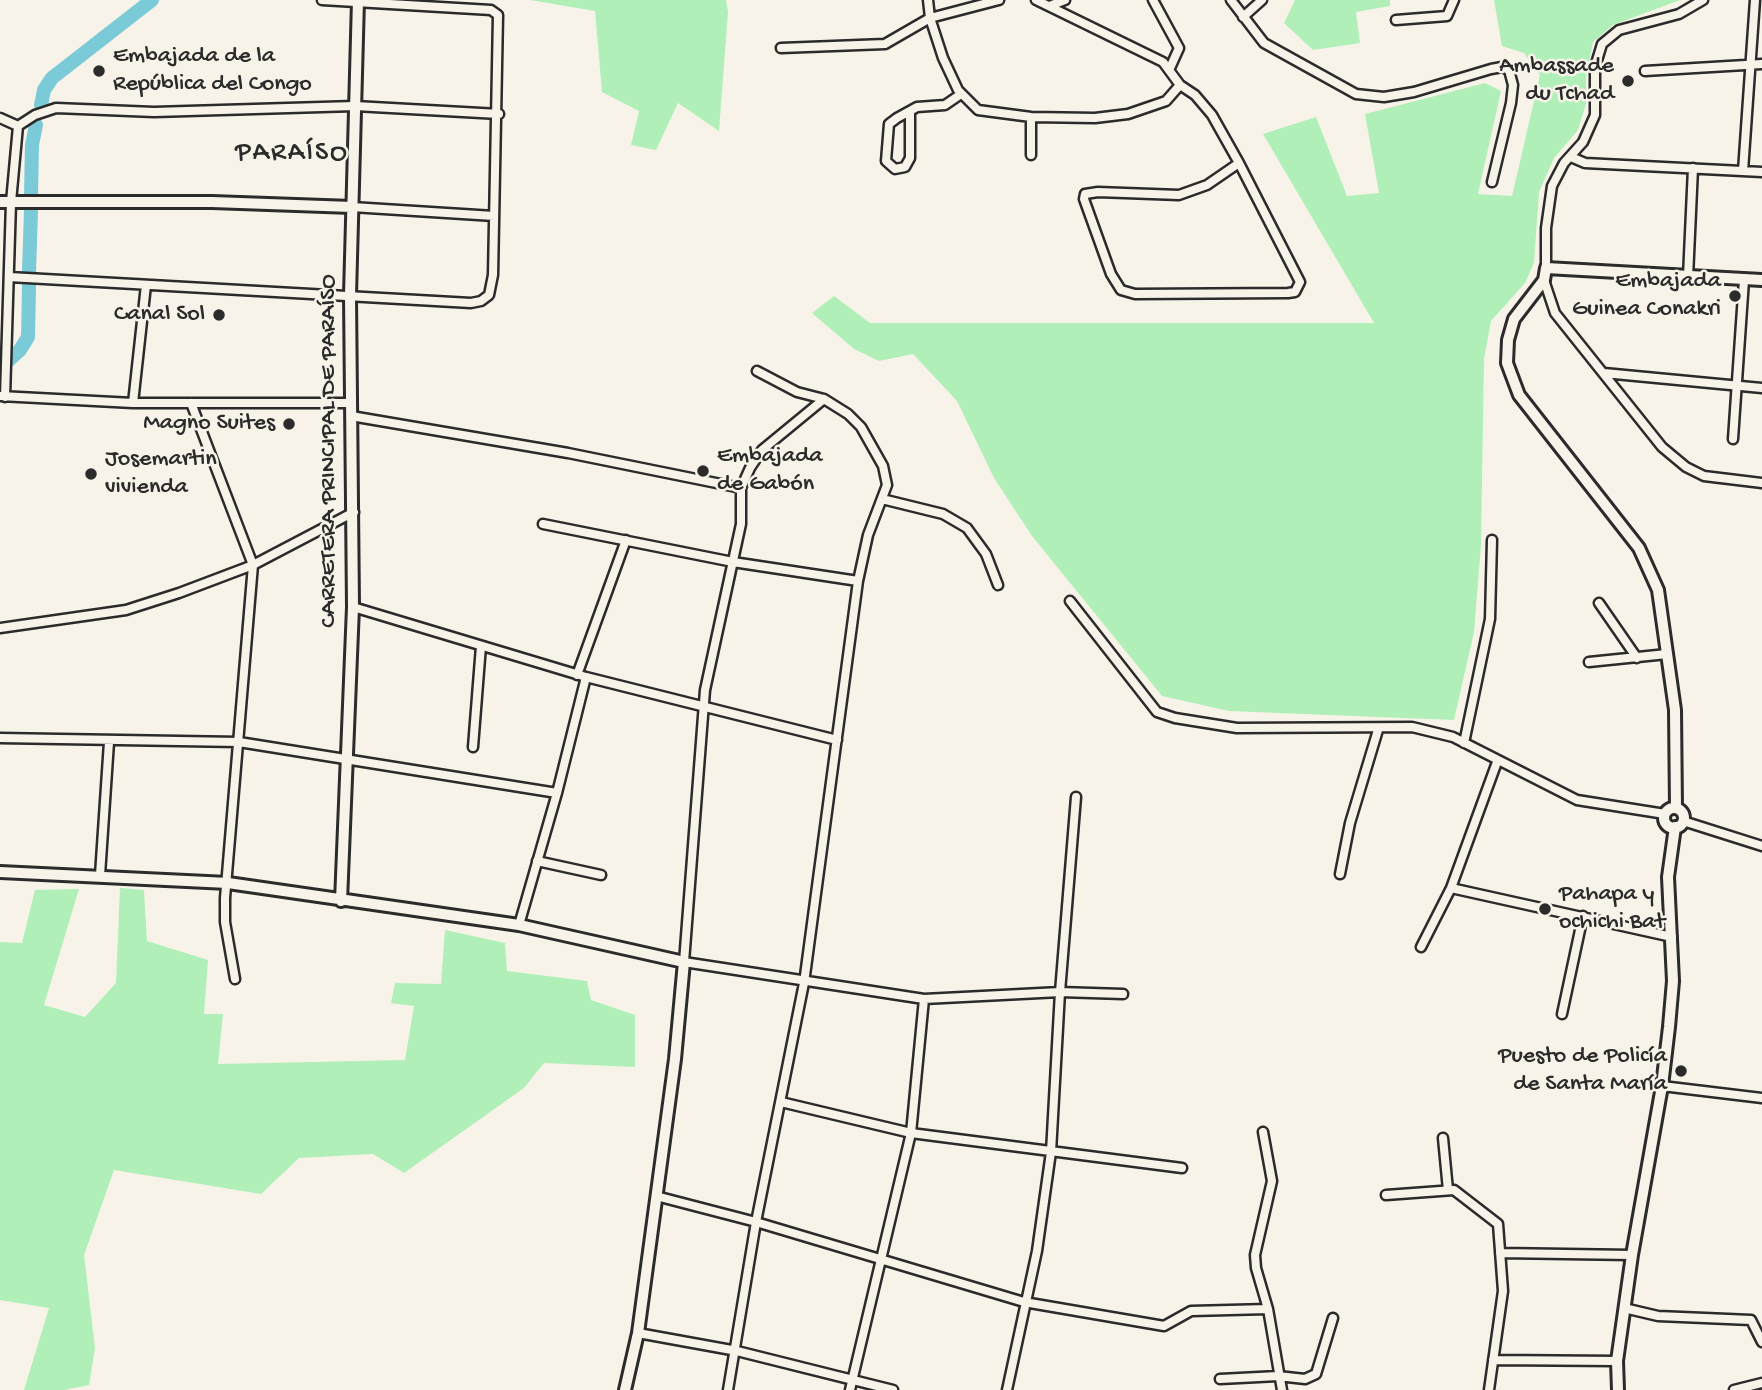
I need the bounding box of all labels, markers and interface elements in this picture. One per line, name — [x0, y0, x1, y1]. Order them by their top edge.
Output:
place label: Embajada de la República del Congo — [113, 43, 312, 99]
place label: Ambassade du Tchad — [1499, 53, 1614, 109]
marker: Embajada de la República del Congo — [91, 63, 107, 79]
marker: Ambassade du Tchad — [1620, 73, 1636, 89]
district label: PARAÍSO — [236, 138, 348, 172]
place label: Embajada Guinea Conakri — [1572, 268, 1721, 324]
street label: CARRETERA PRINCIPAL DE PARAÍSO — [316, 274, 344, 628]
marker: Embajada Guinea Conakri — [1727, 288, 1743, 304]
place label: Canal Sol — [114, 301, 205, 329]
marker: Canal Sol — [211, 307, 227, 323]
place label: Magno Suites — [143, 410, 275, 438]
marker: Magno Suites — [281, 416, 297, 432]
place label: Embajada de Gabón — [717, 443, 823, 499]
place label: Josemartin vivienda — [105, 446, 217, 502]
marker: Embajada de Gabón — [695, 463, 711, 479]
marker: Josemartin vivienda — [83, 466, 99, 482]
place label: Pahapa y ochichi Bat — [1559, 881, 1665, 937]
marker: Pahapa y ochichi Bat — [1537, 901, 1553, 917]
place label: Puesto de Policía de Santa María — [1498, 1043, 1667, 1099]
marker: Puesto de Policía de Santa María — [1673, 1063, 1689, 1079]

